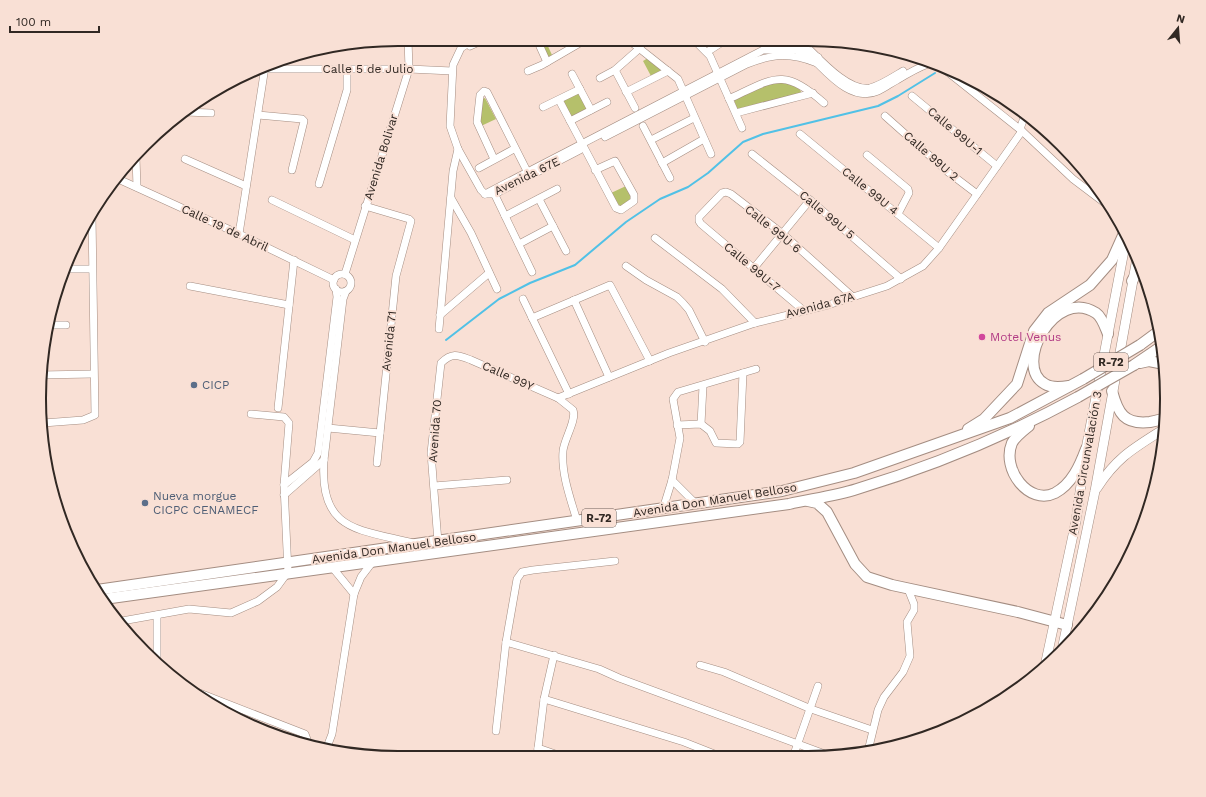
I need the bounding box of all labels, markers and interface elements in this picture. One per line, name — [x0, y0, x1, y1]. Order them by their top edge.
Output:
scale bar — [10, 8, 99, 34]
north arrow — [1158, 8, 1198, 48]
text: N — [1175, 12, 1187, 26]
text: 100 m — [16, 15, 51, 29]
street label: Calle 5 de Julio — [323, 62, 413, 76]
street label: Calle 99U-1 — [925, 104, 985, 158]
street label: Avenida Bolivar — [361, 112, 401, 202]
street label: Calle 99U 2 — [901, 128, 961, 184]
street label: Avenida 67E — [492, 154, 562, 198]
street label: Calle 99U 4 — [839, 164, 901, 218]
street label: Calle 99U 5 — [797, 188, 857, 242]
street label: Calle 19 de Abril — [179, 202, 271, 254]
street label: Calle 99U 6 — [742, 202, 804, 256]
street label: Calle 99U-7 — [721, 240, 783, 295]
street label: Avenida 67A — [784, 289, 856, 321]
street label: Avenida 71 — [379, 310, 399, 372]
place label: Motel Venus — [990, 330, 1061, 344]
marker: Motel Venus — [977, 332, 987, 342]
road number: R-72 — [1094, 353, 1128, 371]
street label: Calle 99Y — [480, 358, 536, 394]
place label: CICP — [202, 378, 229, 392]
marker: CICP — [189, 380, 199, 390]
street label: Avenida Circunvalación 3 — [1065, 390, 1105, 536]
street label: Avenida 70 — [426, 399, 444, 463]
street label: Avenida Don Manuel Belloso — [632, 480, 798, 520]
place label: Nueva morgue CICPC CENAMECF — [153, 489, 259, 517]
marker: Nueva morgue CICPC CENAMECF — [140, 498, 150, 508]
road number: R-72 — [582, 509, 616, 527]
street label: Avenida Don Manuel Belloso — [311, 530, 477, 566]

